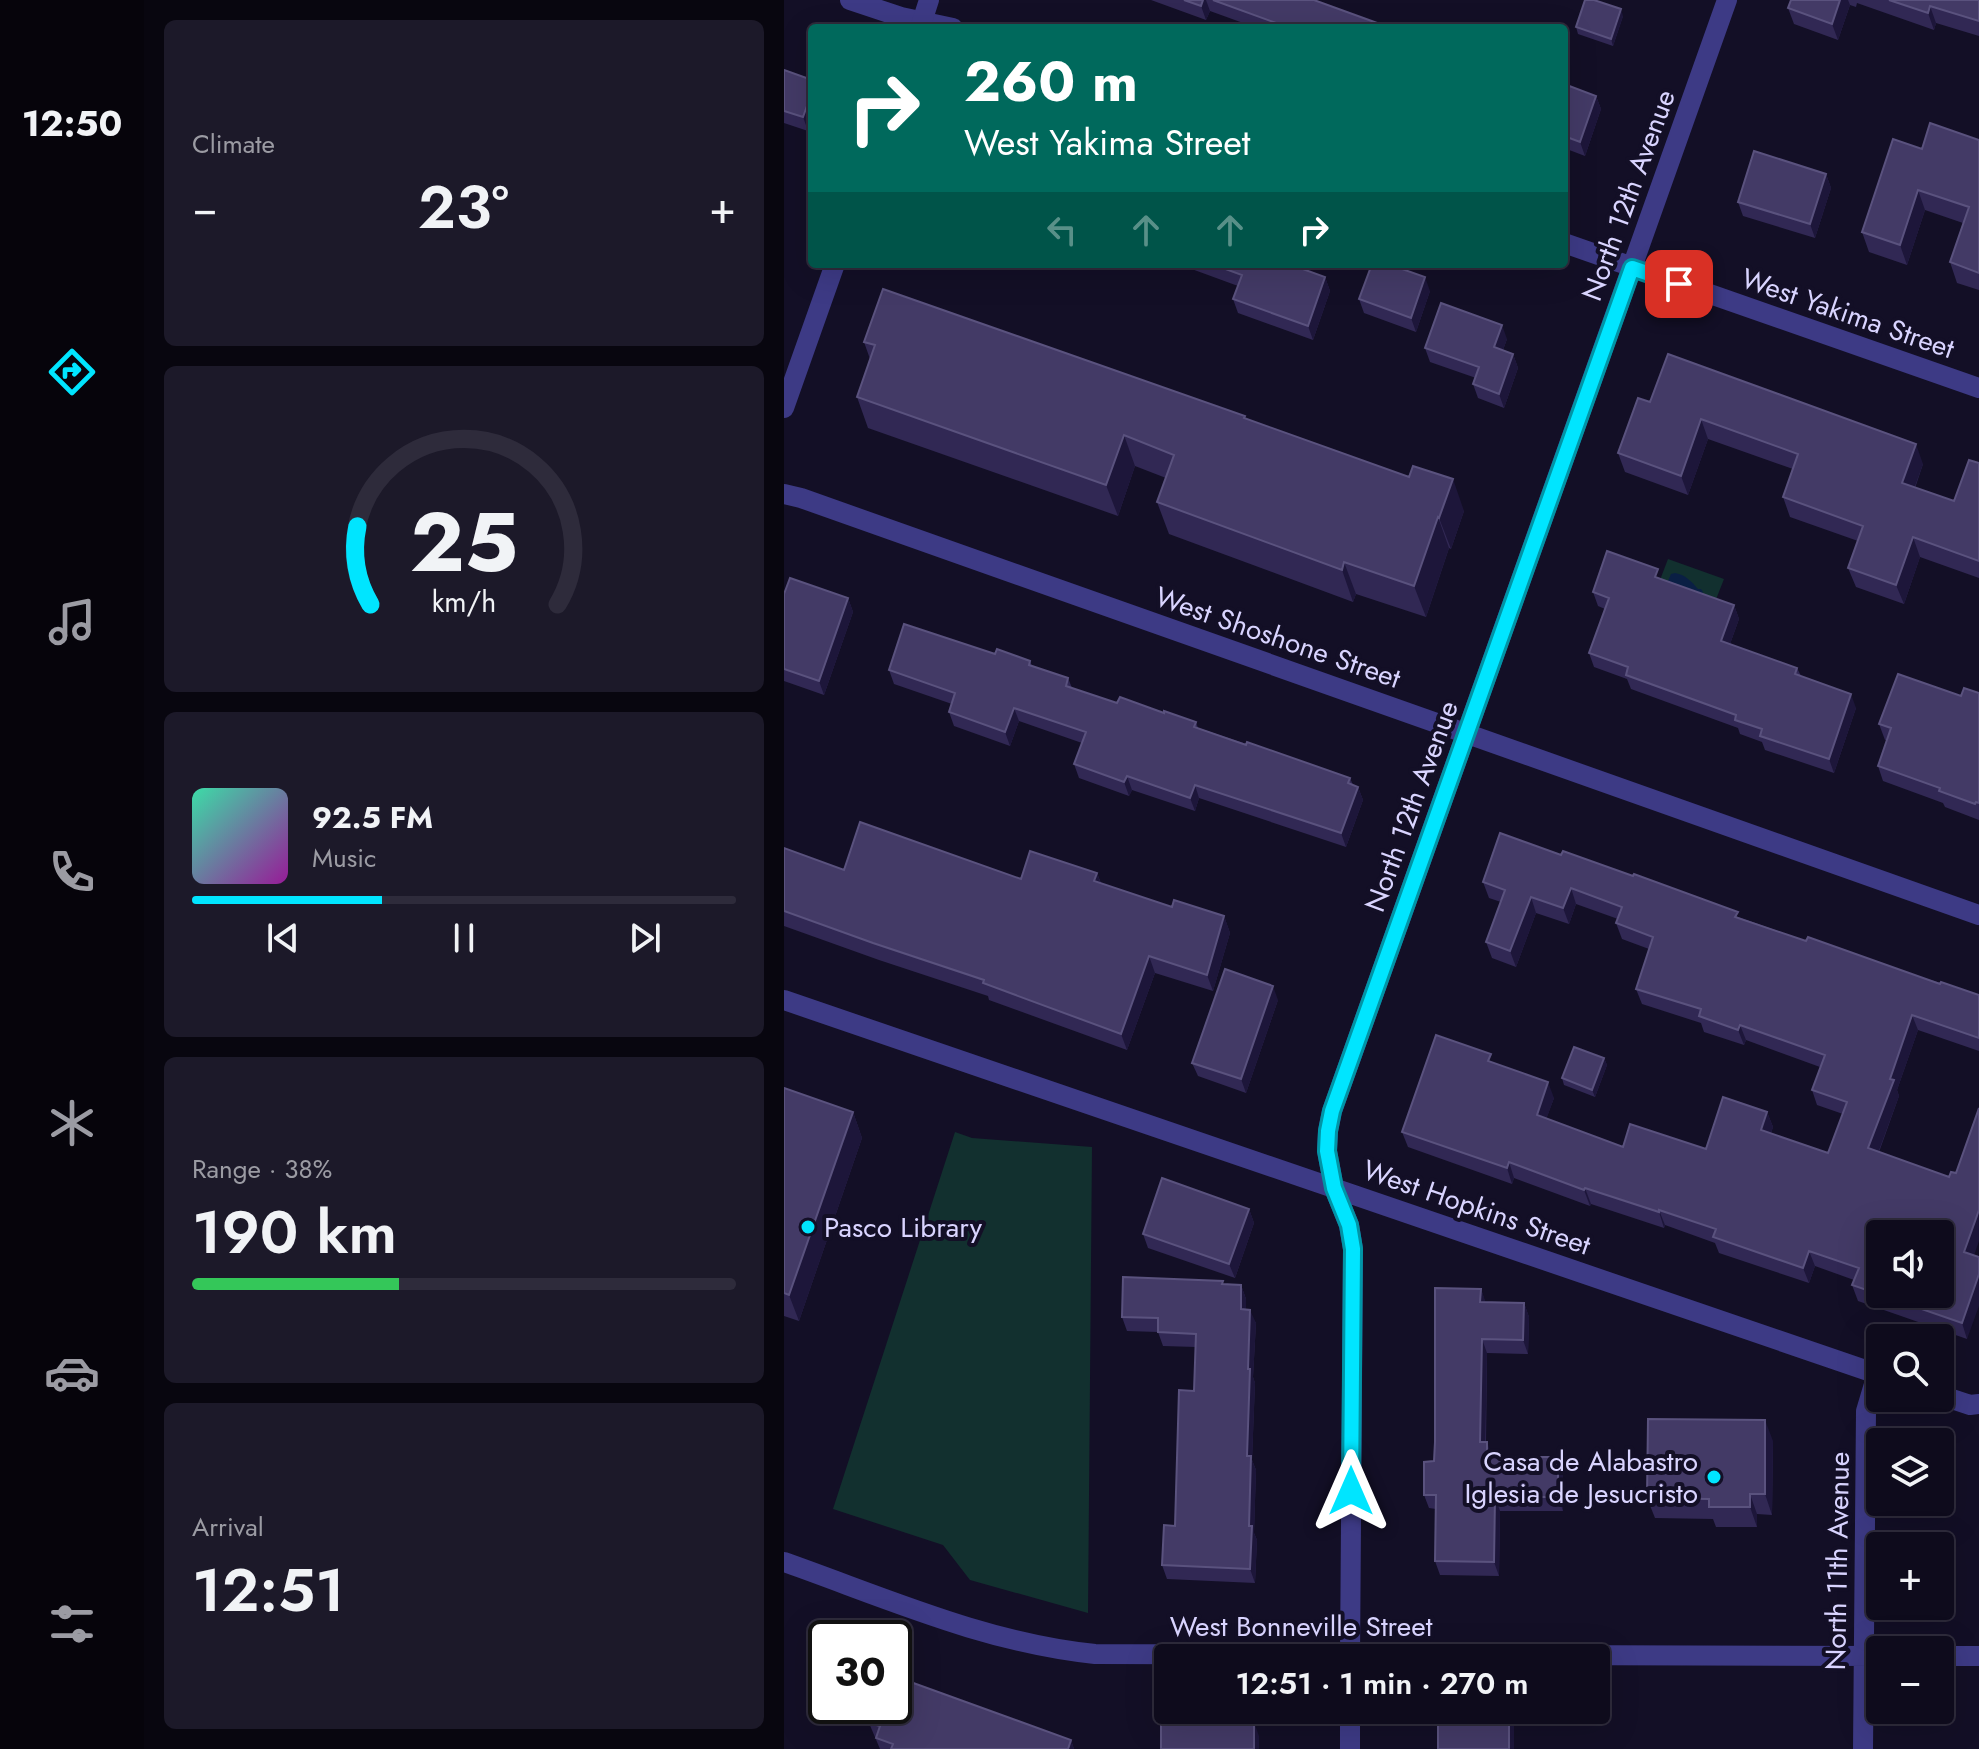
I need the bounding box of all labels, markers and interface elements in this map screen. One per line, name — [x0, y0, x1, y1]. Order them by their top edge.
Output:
text: 260 m — [964, 41, 1138, 122]
icon: right — [832, 56, 936, 160]
street label: North 12th Avenue — [1571, 84, 1686, 306]
text: 12:50 — [22, 97, 122, 149]
text: West Yakima Street — [964, 116, 1250, 168]
text: Climate — [192, 125, 275, 163]
text: 23° — [418, 164, 509, 251]
text: − — [192, 176, 218, 240]
text: + — [709, 176, 736, 240]
icon: left — [1040, 208, 1084, 252]
icon: ahead — [1124, 208, 1168, 252]
icon: ahead — [1208, 208, 1252, 252]
icon: right — [1292, 208, 1336, 252]
pin — [1645, 250, 1713, 318]
street label: West Yakima Street — [1736, 258, 1960, 369]
icon: arrive — [1657, 262, 1701, 306]
icon: directions — [44, 344, 100, 400]
text: 25 — [410, 481, 518, 601]
street label: West Shoshone Street — [1150, 576, 1406, 699]
text: km/h — [432, 581, 496, 623]
icon: music — [44, 594, 100, 650]
street label: North 12th Avenue — [1354, 695, 1469, 917]
text: 92.5 FM — [312, 796, 433, 839]
text: Music — [312, 839, 376, 877]
icon: phone — [44, 844, 100, 900]
icon: previous — [261, 916, 305, 960]
icon: pause — [442, 916, 486, 960]
icon: next — [623, 916, 667, 960]
icon: climate — [44, 1095, 100, 1151]
street label: West Hopkins Street — [1357, 1149, 1596, 1266]
text: Range · 38% — [192, 1150, 332, 1188]
text: 190 km — [192, 1189, 397, 1276]
place label: Pasco Library — [824, 1207, 983, 1248]
marker: Pasco Library — [799, 1218, 817, 1236]
map controls — [1866, 1220, 1954, 1724]
button: sound — [1866, 1220, 1954, 1308]
button: search — [1866, 1324, 1954, 1412]
icon: car — [44, 1345, 100, 1401]
button: layers — [1866, 1428, 1954, 1516]
place label: Casa de Alabastro Iglesia de Jesucristo — [1464, 1441, 1698, 1514]
position arrow — [1309, 1449, 1393, 1533]
street label: North 11th Avenue — [1815, 1451, 1860, 1671]
marker: Casa de Alabastro Iglesia de Jesucristo — [1705, 1468, 1723, 1486]
text: Arrival — [192, 1508, 264, 1546]
button: + — [1866, 1532, 1954, 1620]
text: 12:51 — [192, 1547, 345, 1634]
icon: filters — [44, 1596, 100, 1652]
street label: West Bonneville Street — [1170, 1606, 1433, 1647]
speed limit sign: 30 — [808, 1620, 912, 1724]
button: − — [1866, 1636, 1954, 1724]
text: 12:51 · 1 min · 270 m — [1236, 1662, 1528, 1705]

